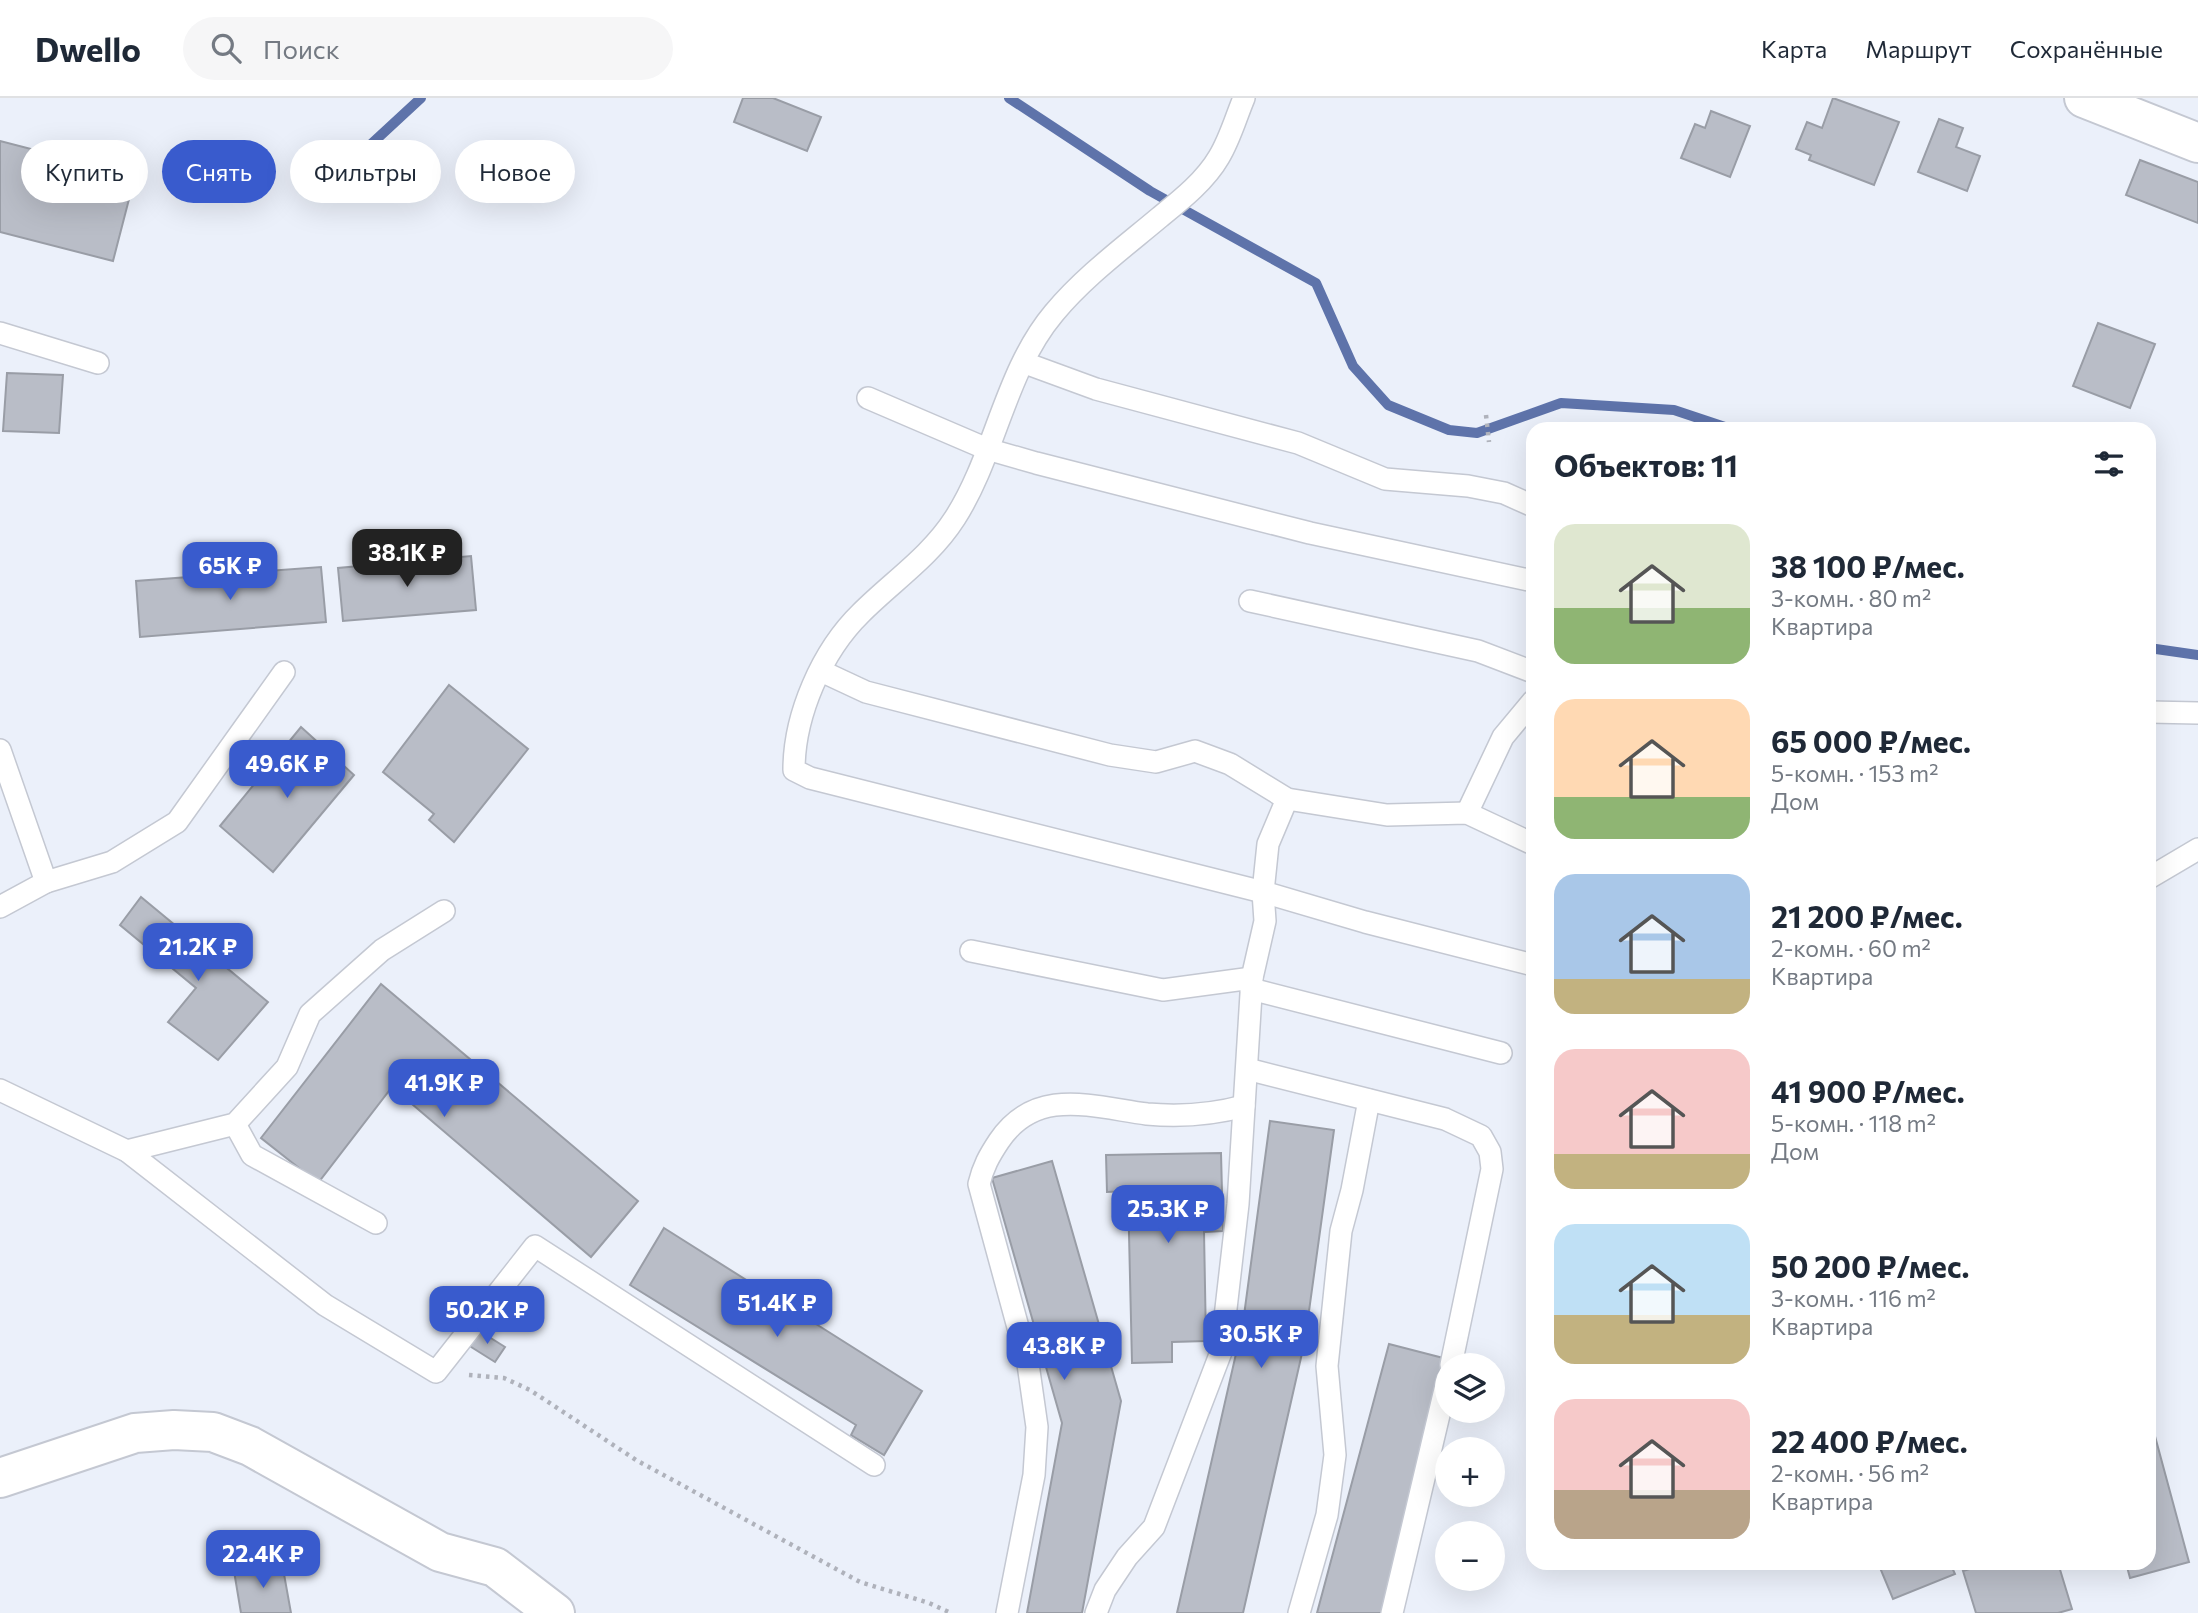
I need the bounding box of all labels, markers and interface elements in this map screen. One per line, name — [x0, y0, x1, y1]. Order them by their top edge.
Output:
search box — [183, 17, 673, 80]
text: Dwello — [35, 28, 141, 69]
icon: search — [207, 29, 245, 67]
text: Поиск — [263, 33, 340, 64]
text: Карта — [1761, 34, 1827, 63]
text: Маршрут — [1865, 34, 1972, 63]
text: Сохранённые — [2010, 34, 2163, 63]
chip: Купить — [21, 140, 148, 203]
chip: Снять — [162, 140, 276, 203]
chip: Фильтры — [290, 140, 441, 203]
chip: Новое — [455, 140, 575, 203]
icon: filters — [2090, 445, 2128, 483]
text: Объектов: 11 — [1554, 446, 1738, 483]
pin: 38.1K ₽ — [342, 530, 472, 589]
text: 38.1K ₽ — [368, 538, 446, 566]
pin: 65K ₽ — [181, 542, 279, 602]
text: 38 100 ₽/мес. — [1771, 547, 1965, 584]
text: 65K ₽ — [198, 551, 262, 579]
icon: home — [1610, 552, 1694, 636]
text: 3-комн. · 80 m² — [1771, 584, 1931, 612]
text: Квартира — [1771, 612, 1873, 640]
text: 65 000 ₽/мес. — [1771, 722, 1971, 759]
icon: home — [1610, 727, 1694, 811]
pin: 49.6K ₽ — [222, 740, 352, 800]
text: 49.6K ₽ — [245, 749, 329, 777]
text: 5-комн. · 153 m² — [1771, 759, 1938, 787]
text: Дом — [1771, 787, 1819, 815]
text: 21 200 ₽/мес. — [1771, 897, 1963, 934]
icon: home — [1610, 902, 1694, 986]
pin: 21.2K ₽ — [133, 924, 263, 983]
text: 21.2K ₽ — [159, 932, 237, 960]
text: 2-комн. · 60 m² — [1771, 934, 1931, 962]
text: Квартира — [1771, 962, 1873, 990]
pin: 41.9K ₽ — [379, 1060, 509, 1119]
text: 41.9K ₽ — [404, 1068, 484, 1096]
text: 41 900 ₽/мес. — [1771, 1072, 1965, 1109]
icon: home — [1610, 1077, 1694, 1161]
text: 5-комн. · 118 m² — [1771, 1109, 1936, 1137]
text: Дом — [1771, 1137, 1819, 1165]
pin: 25.3K ₽ — [1103, 1186, 1233, 1245]
text: 25.3K ₽ — [1127, 1194, 1209, 1222]
text: 50 200 ₽/мес. — [1771, 1247, 1969, 1284]
icon: home — [1610, 1252, 1694, 1336]
pin: 51.4K ₽ — [712, 1280, 842, 1339]
text: 3-комн. · 116 m² — [1771, 1284, 1936, 1312]
pin: 50.2K ₽ — [422, 1286, 552, 1346]
text: 51.4K ₽ — [737, 1288, 817, 1316]
text: 50.2K ₽ — [445, 1295, 529, 1323]
pin: 30.5K ₽ — [1196, 1310, 1326, 1370]
text: Квартира — [1771, 1312, 1873, 1340]
text: 30.5K ₽ — [1219, 1319, 1303, 1347]
pin: 43.8K ₽ — [999, 1322, 1129, 1382]
text: 43.8K ₽ — [1023, 1331, 1105, 1359]
map controls — [1435, 1353, 1505, 1591]
button: layers — [1435, 1353, 1505, 1423]
text: 22 400 ₽/мес. — [1771, 1422, 1968, 1459]
icon: home — [1610, 1427, 1694, 1511]
button: + — [1435, 1437, 1505, 1507]
text: 2-комн. · 56 m² — [1771, 1459, 1929, 1487]
text: Квартира — [1771, 1487, 1873, 1515]
button: − — [1435, 1521, 1505, 1591]
pin: 22.4K ₽ — [198, 1530, 328, 1590]
text: 22.4K ₽ — [222, 1539, 304, 1567]

